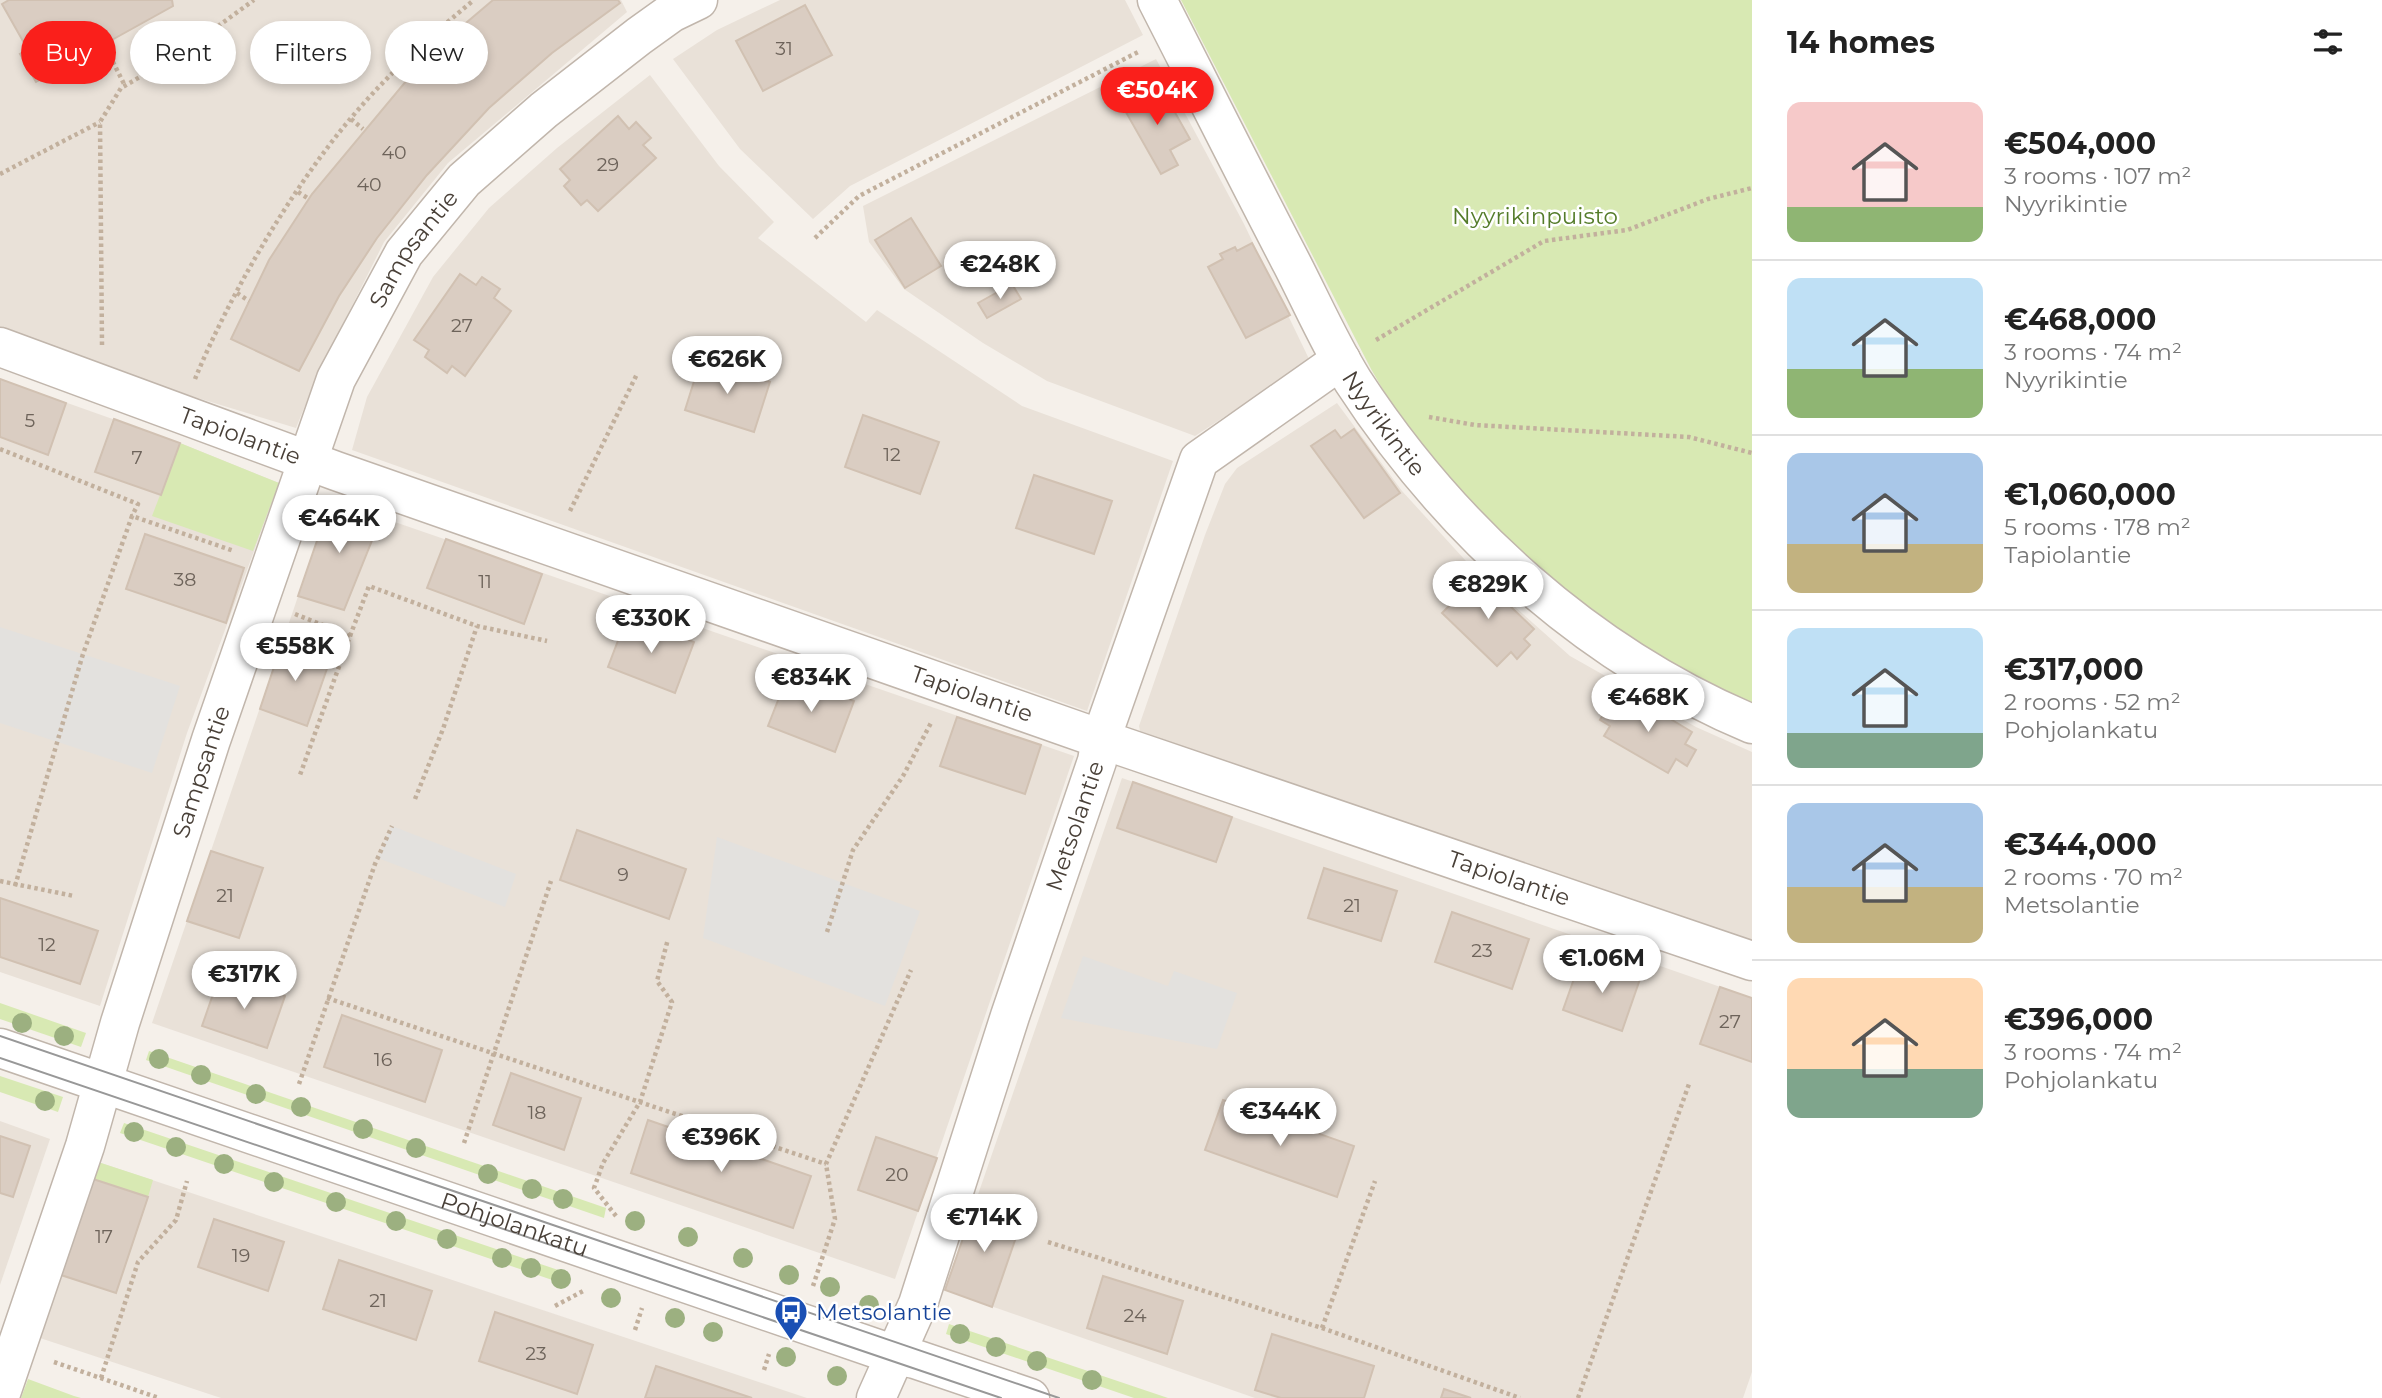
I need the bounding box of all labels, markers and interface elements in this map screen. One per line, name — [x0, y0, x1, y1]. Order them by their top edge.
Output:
chip: Buy — [21, 21, 116, 84]
chip: Rent — [130, 21, 236, 84]
chip: Filters — [250, 21, 371, 84]
chip: New — [385, 21, 488, 84]
icon: filters — [2309, 23, 2347, 61]
text: 14 homes — [1787, 24, 1935, 61]
house number: 31 — [775, 37, 793, 60]
pin: €504K — [1108, 68, 1206, 127]
text: €504K — [1117, 76, 1197, 104]
text: €504,000 — [2004, 125, 2156, 162]
icon: home — [1843, 130, 1927, 214]
house number: 40 — [381, 141, 407, 164]
house number: 29 — [597, 153, 619, 176]
text: 3 rooms · 107 m² — [2004, 162, 2191, 190]
house number: 40 — [356, 173, 382, 196]
street label: Sampsantie — [363, 184, 464, 313]
text: Nyyrikintie — [2004, 190, 2128, 218]
park label: Nyyrikinpuisto — [1452, 202, 1618, 230]
pin: €248K — [951, 242, 1049, 301]
text: €248K — [960, 250, 1040, 278]
text: €468,000 — [2004, 301, 2156, 338]
icon: home — [1843, 306, 1927, 390]
house number: 27 — [451, 314, 473, 337]
pin: €626K — [678, 336, 776, 396]
text: 3 rooms · 74 m² — [2004, 338, 2182, 366]
text: €626K — [688, 345, 766, 373]
street label: Nyyrikintie — [1336, 366, 1432, 482]
text: Nyyrikintie — [2004, 366, 2128, 394]
street label: Tapiolantie — [176, 400, 305, 471]
house number: 5 — [25, 409, 36, 432]
house number: 12 — [883, 443, 901, 466]
house number: 7 — [131, 446, 143, 469]
text: €1,060,000 — [2004, 476, 2176, 513]
icon: home — [1843, 481, 1927, 565]
pin: €464K — [290, 496, 388, 555]
text: €464K — [298, 504, 380, 532]
text: 5 rooms · 178 m² — [2004, 513, 2191, 541]
text: Tapiolantie — [2004, 541, 2131, 569]
pin: €829K — [1439, 562, 1537, 621]
house number: 38 — [174, 568, 196, 591]
house number: 11 — [478, 570, 492, 593]
text: €829K — [1449, 570, 1527, 598]
pin: €330K — [602, 596, 700, 655]
text: €330K — [612, 604, 690, 632]
pin: €558K — [246, 624, 344, 683]
text: €558K — [256, 632, 334, 660]
text: €317,000 — [2004, 651, 2144, 688]
pin: €834K — [762, 654, 860, 714]
icon: home — [1843, 656, 1927, 740]
street label: Tapiolantie — [907, 660, 1037, 728]
text: €834K — [771, 663, 851, 691]
pin: €468K — [1599, 674, 1697, 734]
text: €468K — [1607, 683, 1689, 711]
text: 2 rooms · 52 m² — [2004, 688, 2181, 716]
street label: Sampsantie — [166, 702, 236, 841]
text: Pohjolankatu — [2004, 716, 2158, 744]
street label: Metsolantie — [1040, 757, 1110, 895]
text: €344,000 — [2004, 826, 2157, 863]
icon: home — [1843, 831, 1927, 915]
street label: Tapiolantie — [1444, 845, 1574, 912]
house number: 9 — [617, 863, 629, 886]
text: 2 rooms · 70 m² — [2004, 863, 2183, 891]
house number: 21 — [216, 884, 234, 907]
text: Metsolantie — [2004, 891, 2140, 919]
house number: 21 — [1343, 894, 1361, 917]
house number: 12 — [38, 933, 56, 956]
pin: €1.06M — [1545, 936, 1659, 995]
house number: 23 — [1471, 939, 1493, 962]
text: €1.06M — [1559, 944, 1645, 972]
pin: €317K — [195, 951, 293, 1011]
text: €317K — [208, 960, 280, 988]
text: €396,000 — [2004, 1001, 2153, 1038]
icon: home — [1843, 1006, 1927, 1090]
house number: 27 — [1719, 1010, 1741, 1033]
text: 3 rooms · 74 m² — [2004, 1038, 2182, 1066]
house number: 16 — [374, 1048, 392, 1071]
text: Pohjolankatu — [2004, 1066, 2158, 1094]
pin: €344K — [1231, 1088, 1329, 1148]
text: €344K — [1240, 1097, 1320, 1125]
house number: 18 — [528, 1101, 546, 1124]
pin: €396K — [672, 1114, 770, 1174]
text: €396K — [682, 1123, 760, 1151]
house number: 20 — [885, 1163, 909, 1186]
street label: Pohjolankatu — [437, 1186, 592, 1263]
pin: €714K — [935, 1194, 1033, 1254]
text: €714K — [946, 1203, 1022, 1231]
house number: 17 — [95, 1225, 113, 1248]
house number: 19 — [232, 1244, 250, 1267]
house number: 21 — [369, 1289, 387, 1312]
bus stop icon: Metsolantie — [772, 1293, 810, 1342]
place label: Metsolantie — [816, 1298, 952, 1326]
house number: 24 — [1124, 1304, 1147, 1327]
house number: 23 — [525, 1342, 547, 1365]

